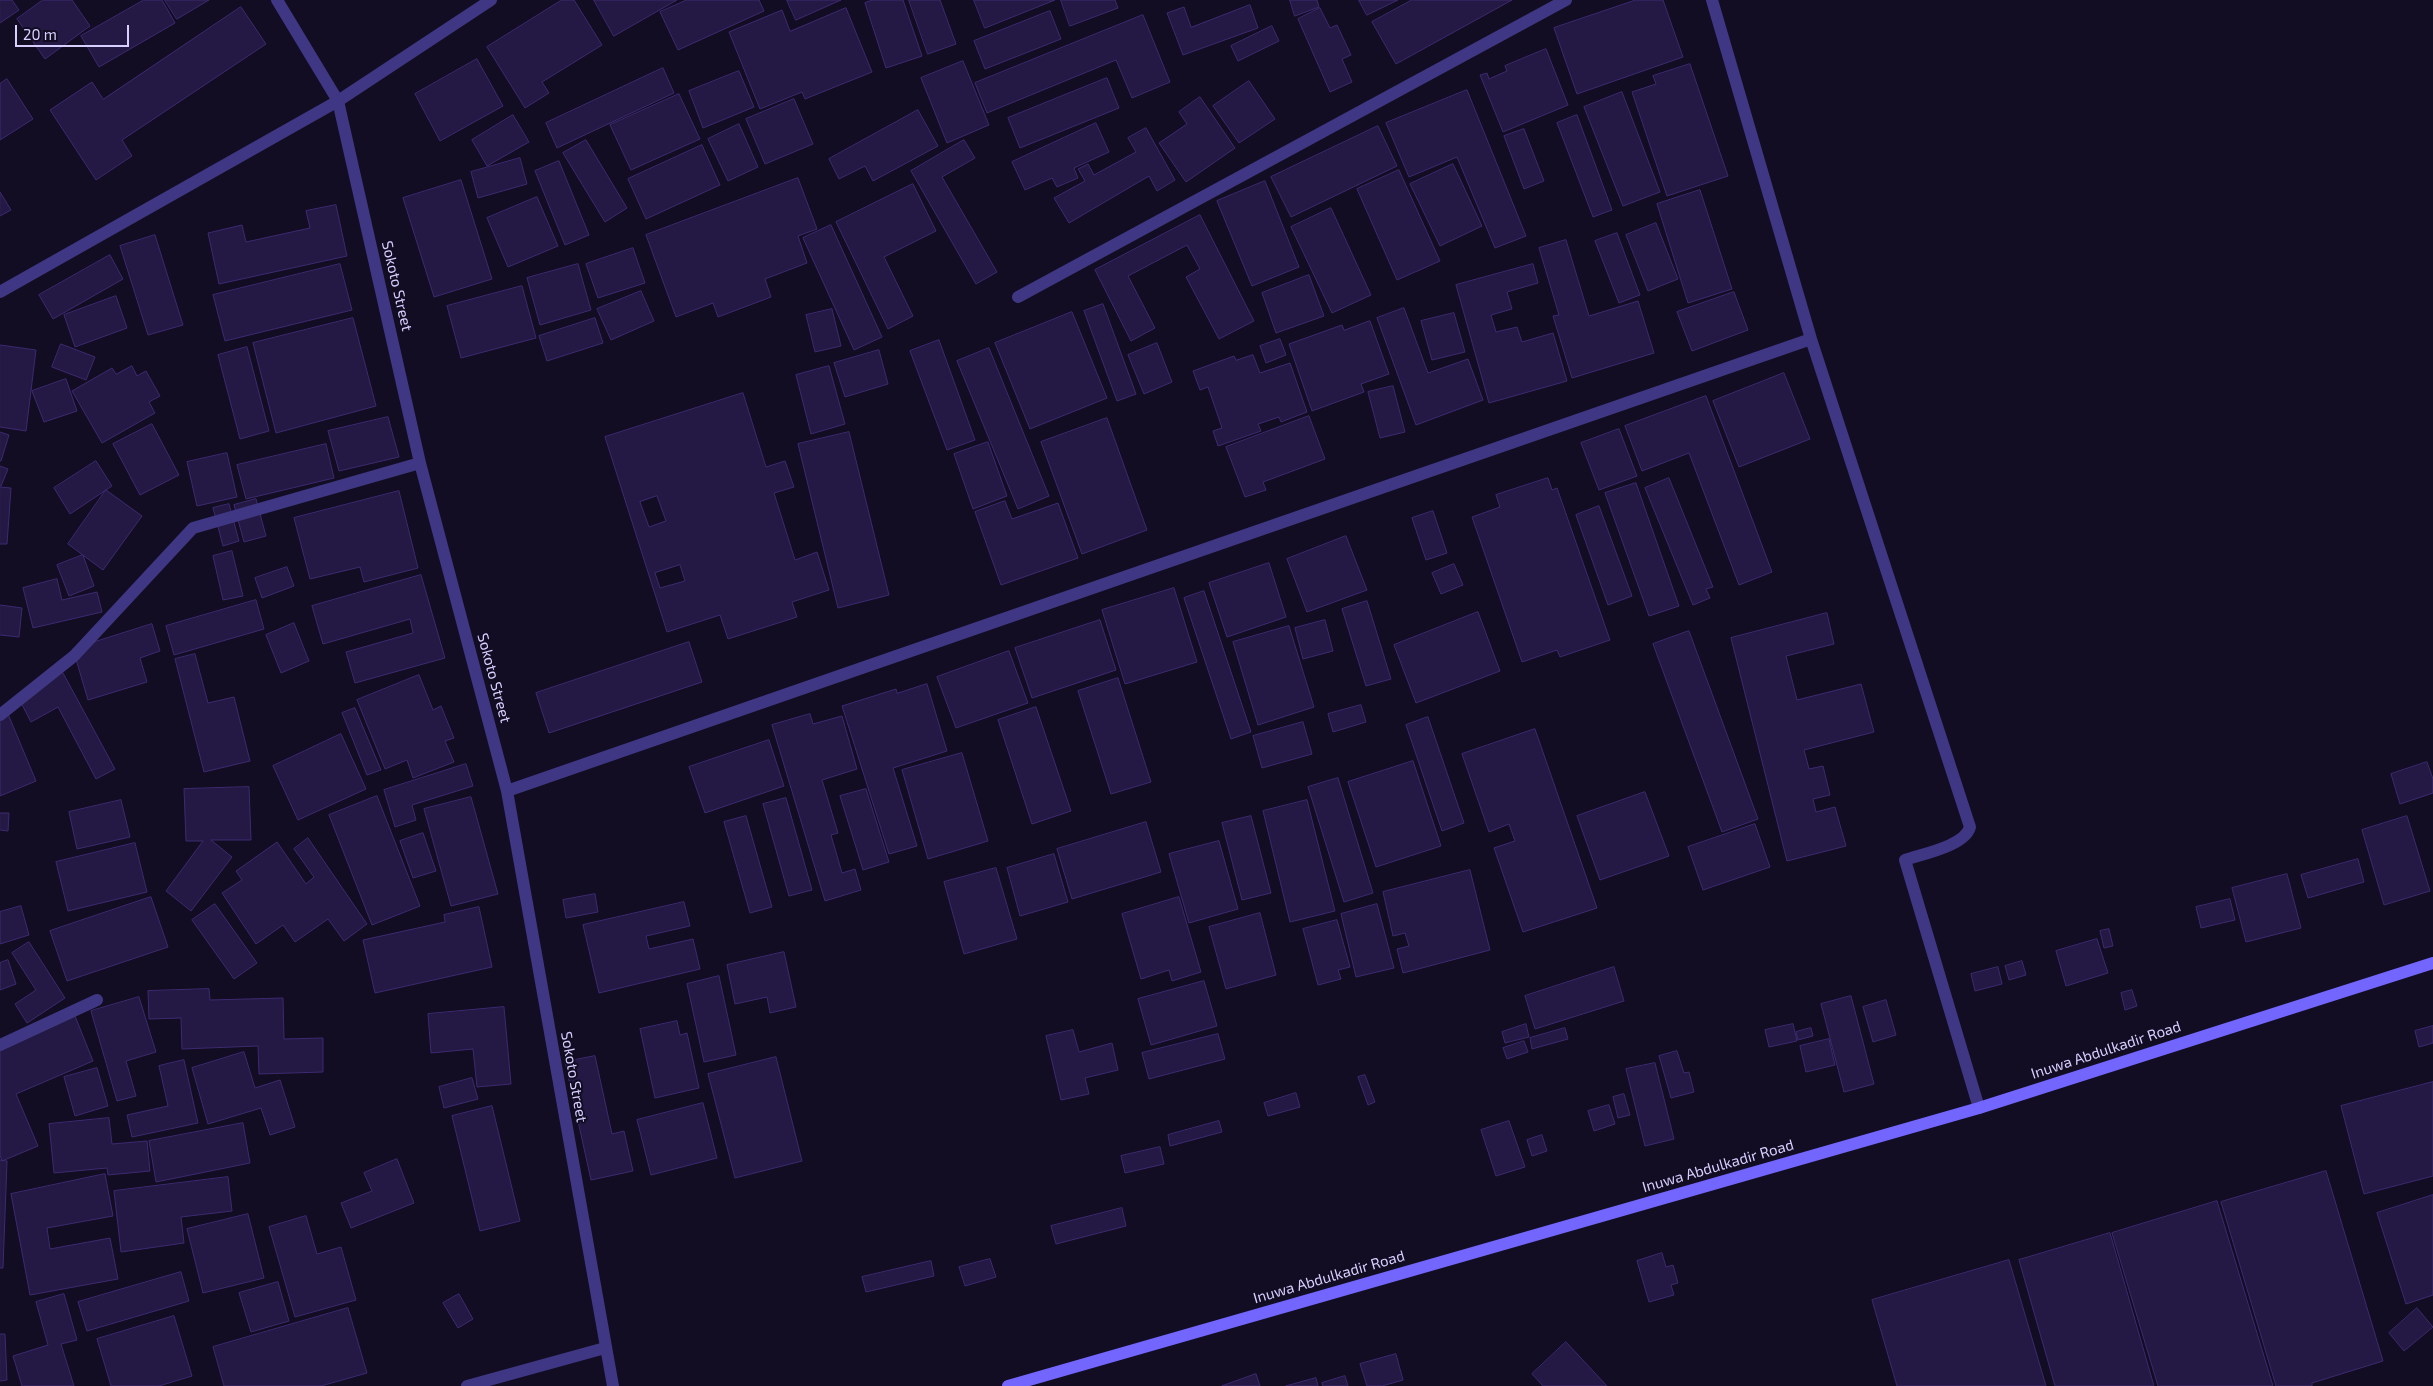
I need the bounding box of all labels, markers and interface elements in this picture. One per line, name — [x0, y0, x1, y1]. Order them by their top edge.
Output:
scale bar — [18, 15, 131, 47]
text: 20 m — [23, 25, 57, 43]
street label: Sokoto Street — [378, 239, 416, 333]
street label: Sokoto Street — [473, 631, 515, 725]
street label: Inuwa Abdulkadir Road — [2029, 1017, 2183, 1083]
street label: Sokoto Street — [557, 1030, 591, 1124]
street label: Inuwa Abdulkadir Road — [1640, 1136, 1796, 1196]
street label: Inuwa Abdulkadir Road — [1251, 1247, 1407, 1307]

